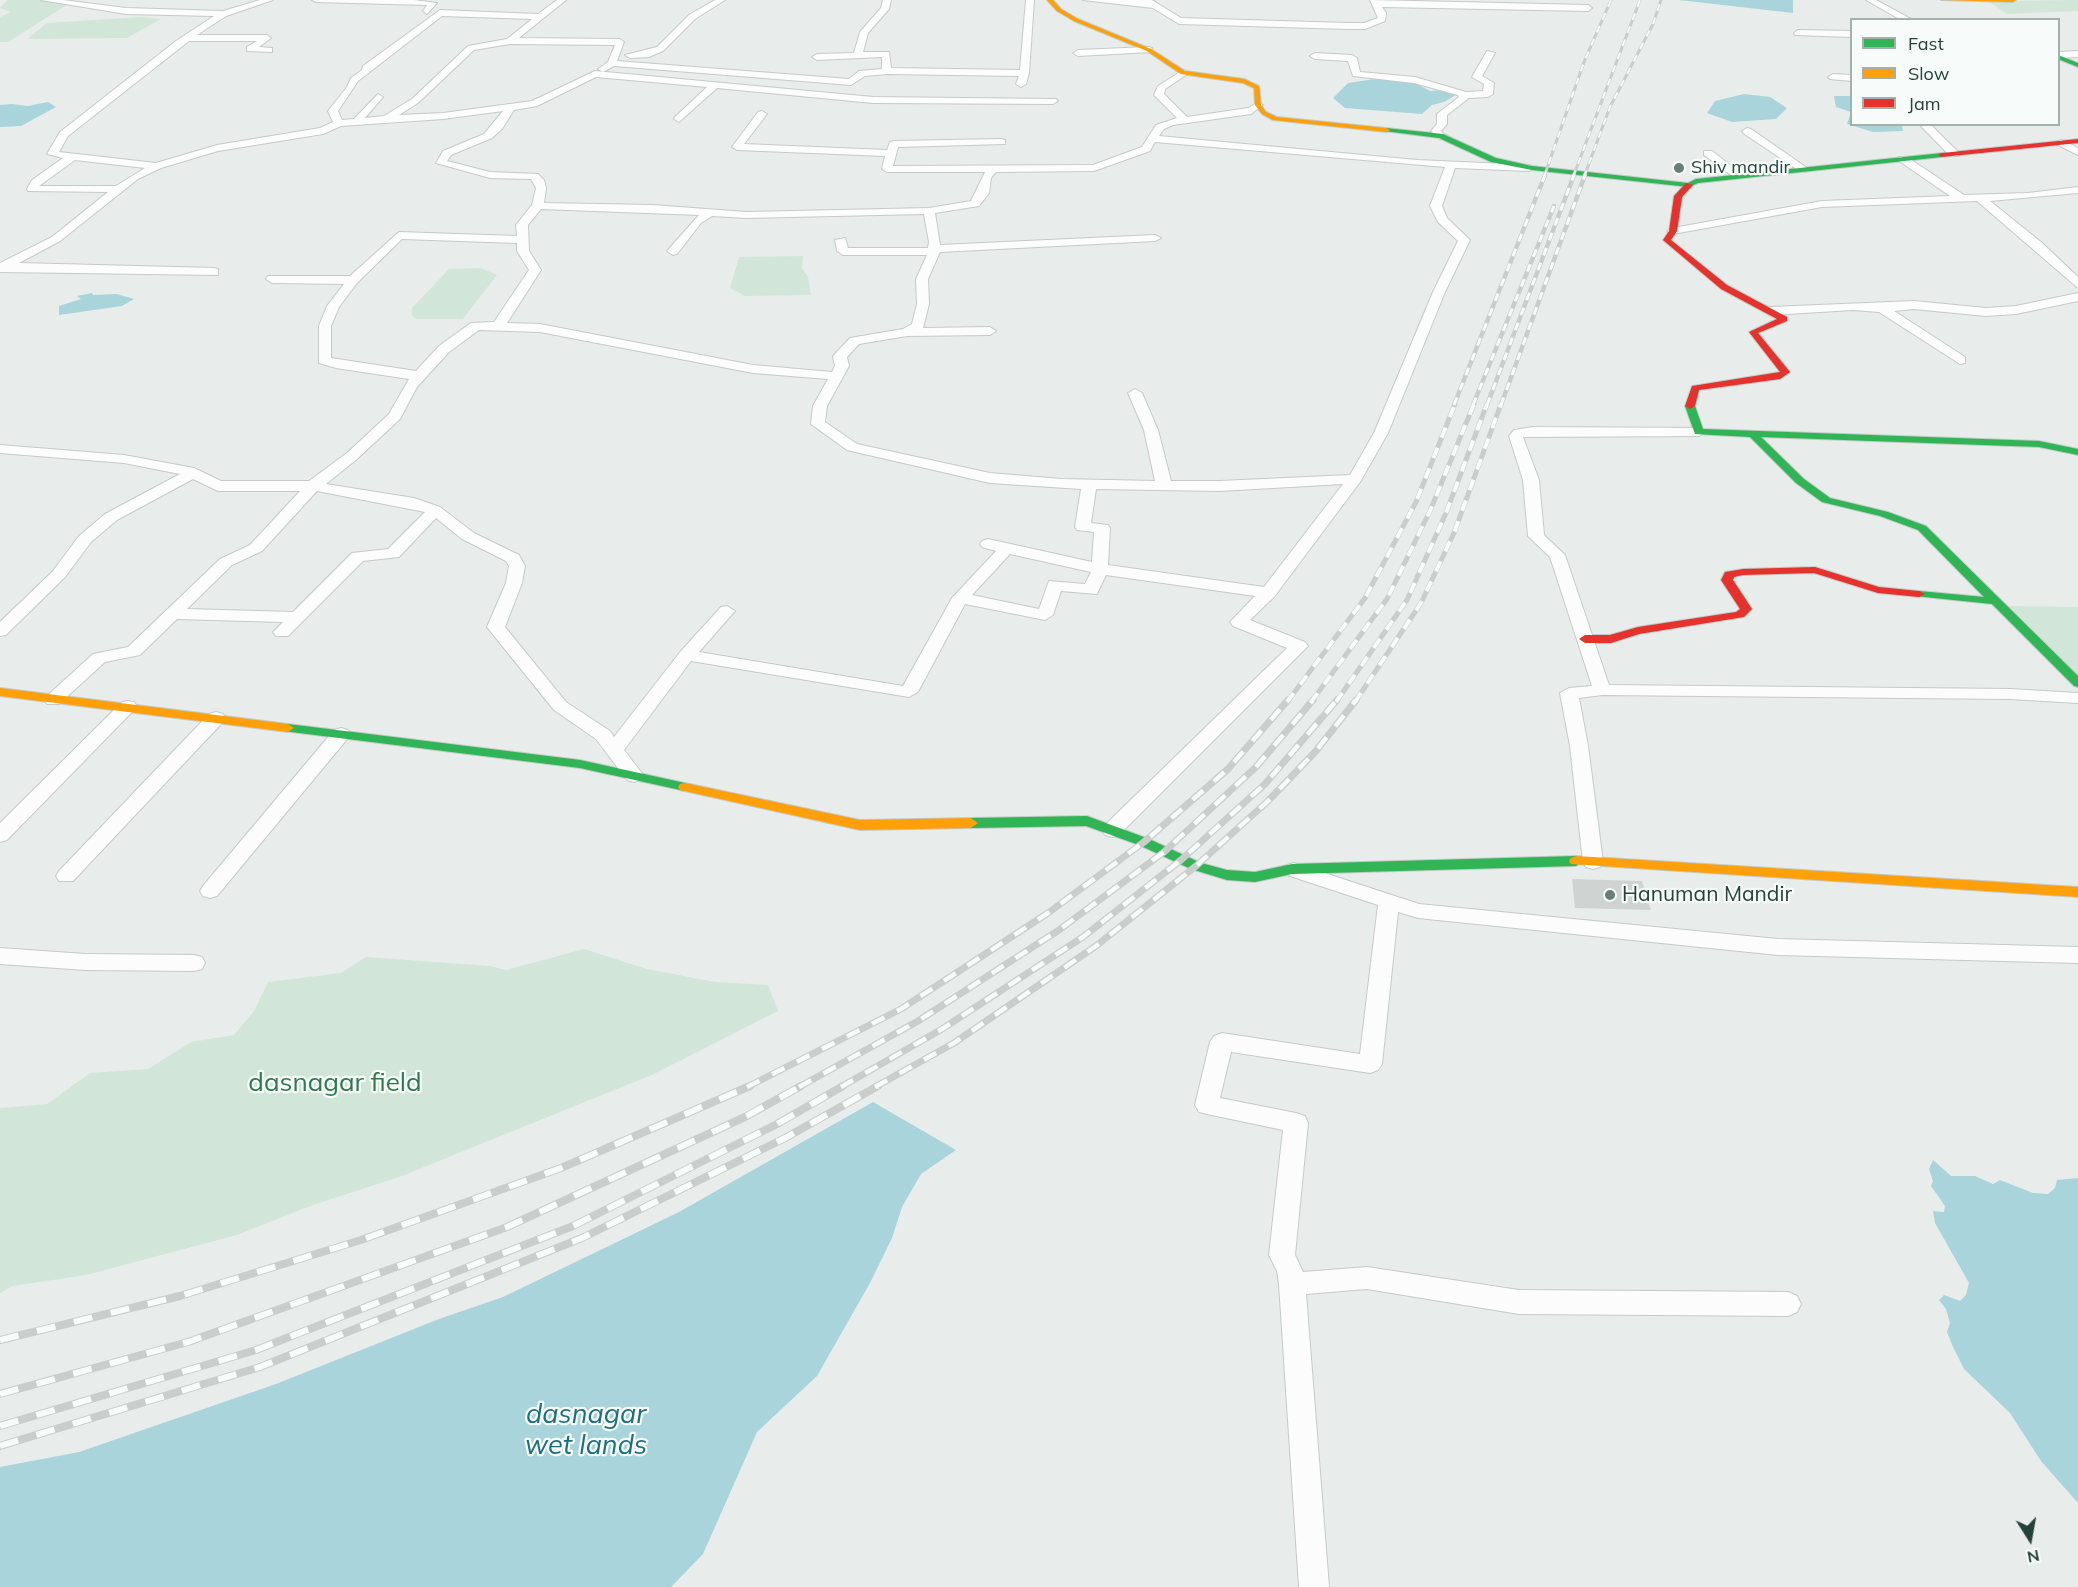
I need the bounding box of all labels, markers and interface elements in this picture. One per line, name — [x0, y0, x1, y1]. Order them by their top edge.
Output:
legend — [1850, 18, 2060, 126]
text: Fast — [1908, 32, 1944, 55]
text: Slow — [1908, 62, 1949, 85]
text: Jam — [1908, 92, 1941, 115]
place label: Shiv mandir — [1691, 157, 1790, 179]
marker: Shiv mandir — [1672, 161, 1686, 175]
place label: Hanuman Mandir — [1622, 882, 1792, 908]
marker: Hanuman Mandir — [1603, 888, 1617, 902]
park label: dasnagar field — [248, 1067, 422, 1099]
water label: dasnagar wet lands — [525, 1399, 647, 1462]
north arrow — [2000, 1509, 2060, 1569]
text: N — [2026, 1546, 2041, 1568]

